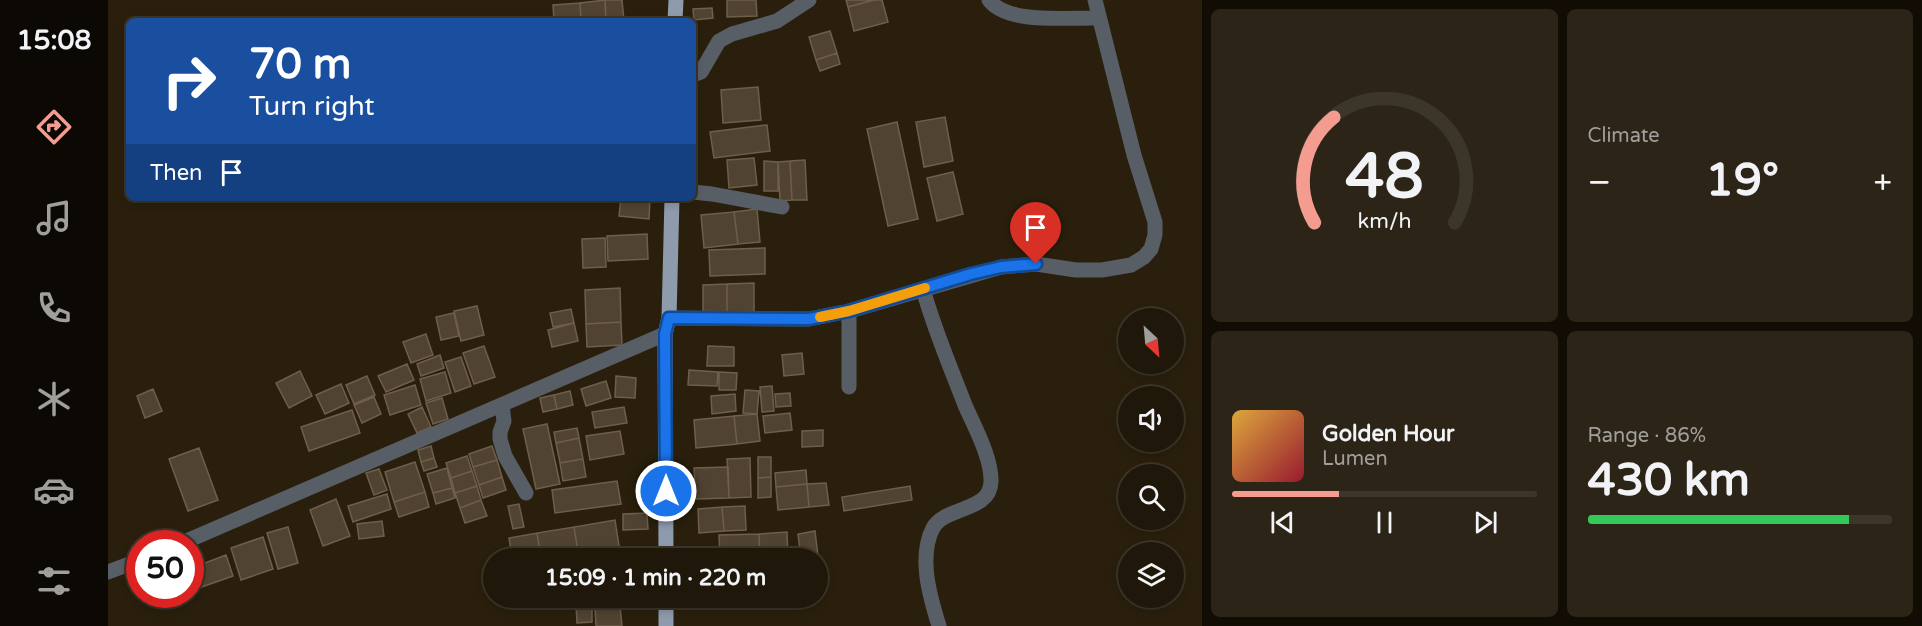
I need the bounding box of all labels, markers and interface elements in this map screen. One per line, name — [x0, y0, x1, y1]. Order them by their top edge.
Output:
text: 15:08 — [17, 24, 91, 57]
text: 70 m — [249, 39, 351, 90]
icon: right — [150, 42, 228, 120]
text: Turn right — [249, 90, 375, 123]
icon: directions — [33, 106, 75, 148]
text: Climate — [1588, 124, 1660, 148]
text: 48 — [1345, 140, 1423, 215]
text: 19° — [1705, 154, 1779, 208]
icon: arrive — [215, 156, 248, 189]
text: Then — [150, 160, 203, 186]
text: − — [1588, 163, 1611, 202]
text: + — [1873, 163, 1892, 202]
icon: music — [33, 197, 75, 239]
pin — [1010, 202, 1061, 264]
text: km/h — [1357, 208, 1411, 234]
icon: arrive — [1019, 211, 1052, 244]
icon: phone — [33, 287, 75, 329]
north arrow — [1118, 308, 1184, 374]
map controls — [1118, 308, 1184, 608]
icon: climate — [33, 378, 75, 420]
button: sound — [1118, 386, 1184, 452]
text: Golden Hour — [1322, 421, 1454, 447]
text: Range · 86% — [1588, 424, 1706, 448]
text: Lumen — [1322, 447, 1388, 471]
text: 430 km — [1588, 454, 1750, 508]
position arrow — [634, 459, 698, 523]
button: search — [1118, 464, 1184, 530]
icon: car — [33, 469, 75, 511]
icon: previous — [1266, 506, 1299, 539]
icon: pause — [1368, 506, 1401, 539]
icon: next — [1469, 506, 1502, 539]
speed limit sign: 50 — [126, 530, 204, 608]
button: layers — [1118, 542, 1184, 608]
icon: filters — [33, 560, 75, 602]
text: 15:09 · 1 min · 220 m — [545, 565, 766, 591]

